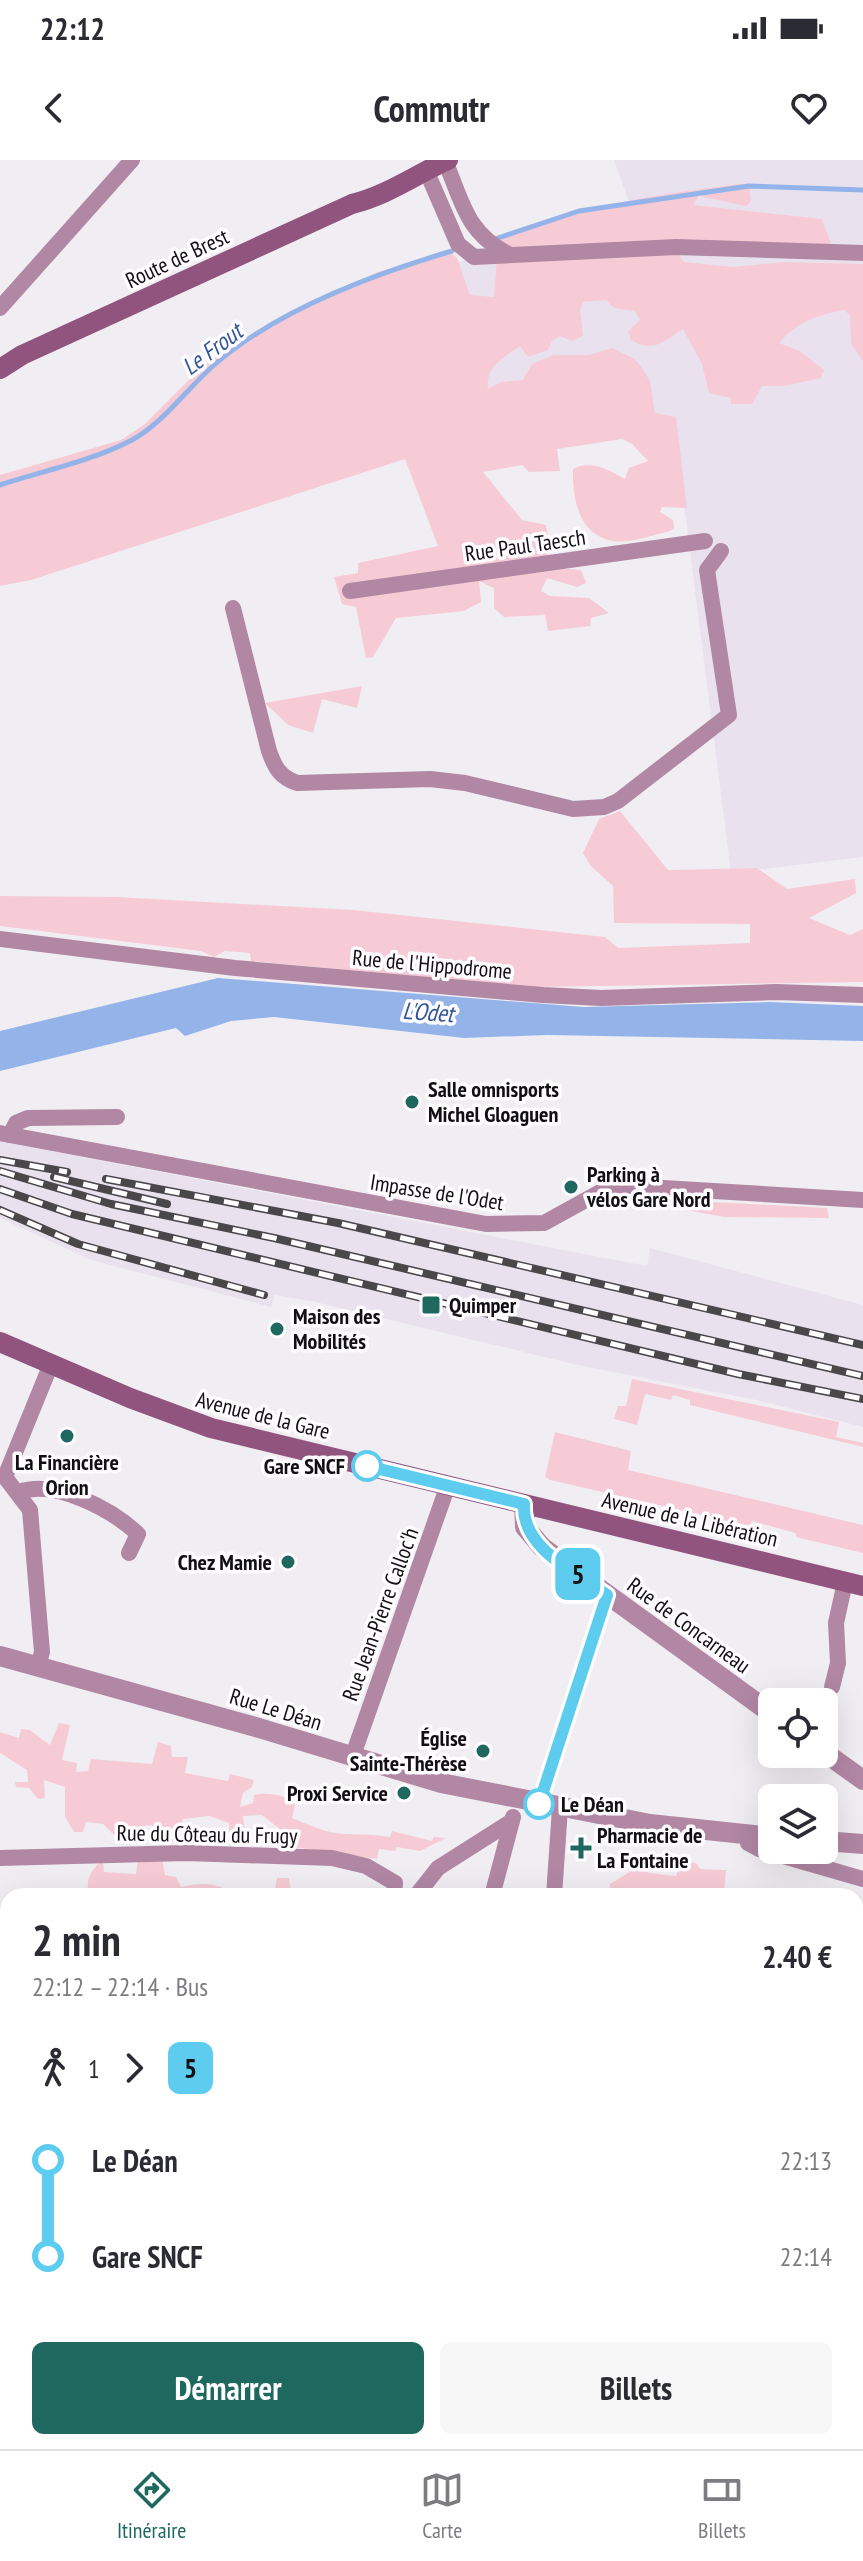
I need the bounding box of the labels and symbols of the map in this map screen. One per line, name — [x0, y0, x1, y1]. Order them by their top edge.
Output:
street label: Route de Brest — [121, 222, 233, 294]
water label: Le Frout — [176, 315, 250, 382]
street label: Rue Paul Taesch — [463, 523, 587, 567]
street label: Rue de l'Hippodrome — [351, 943, 513, 985]
water label: L'Odet — [401, 995, 457, 1029]
place label: Salle omnisports Michel Gloaguen — [428, 1075, 559, 1128]
marker: Salle omnisports Michel Gloaguen — [403, 1093, 421, 1111]
place label: Parking à vélos Gare Nord — [586, 1160, 711, 1213]
street label: Impasse de l'Odet — [368, 1168, 506, 1216]
marker: Parking à vélos Gare Nord — [562, 1178, 580, 1196]
place label: Quimper — [449, 1291, 517, 1319]
marker: Quimper — [420, 1294, 442, 1316]
place label: Maison des Mobilités — [293, 1302, 381, 1355]
marker: Maison des Mobilités — [268, 1320, 286, 1338]
street label: Avenue de la Gare — [193, 1385, 333, 1445]
marker: La Financière Orion — [58, 1427, 76, 1445]
place label: La Financière Orion — [15, 1448, 119, 1501]
marker: Gare SNCF — [352, 1451, 382, 1481]
place label: Gare SNCF — [264, 1452, 345, 1480]
street label: Avenue de la Libération — [599, 1485, 781, 1553]
street label: Rue Jean-Pierre Calloc'h — [336, 1524, 424, 1704]
place label: Chez Mamie — [178, 1548, 272, 1576]
line badge: 5 — [552, 1548, 604, 1600]
marker: Chez Mamie — [279, 1553, 297, 1571]
street label: Rue de Concarneau — [622, 1571, 756, 1679]
street label: Rue Le Déan — [227, 1682, 325, 1736]
place label: Église Sainte-Thérèse — [350, 1724, 467, 1777]
marker: Église Sainte-Thérèse — [474, 1742, 492, 1760]
place label: Proxi Service — [287, 1779, 388, 1807]
marker: Proxi Service — [395, 1784, 413, 1802]
marker: Le Déan — [524, 1789, 554, 1819]
place label: Le Déan — [561, 1790, 624, 1818]
street label: Rue du Côteau du Frugy — [116, 1818, 298, 1850]
place label: Pharmacie de La Fontaine — [597, 1821, 702, 1874]
marker: Pharmacie de La Fontaine — [572, 1839, 590, 1857]

